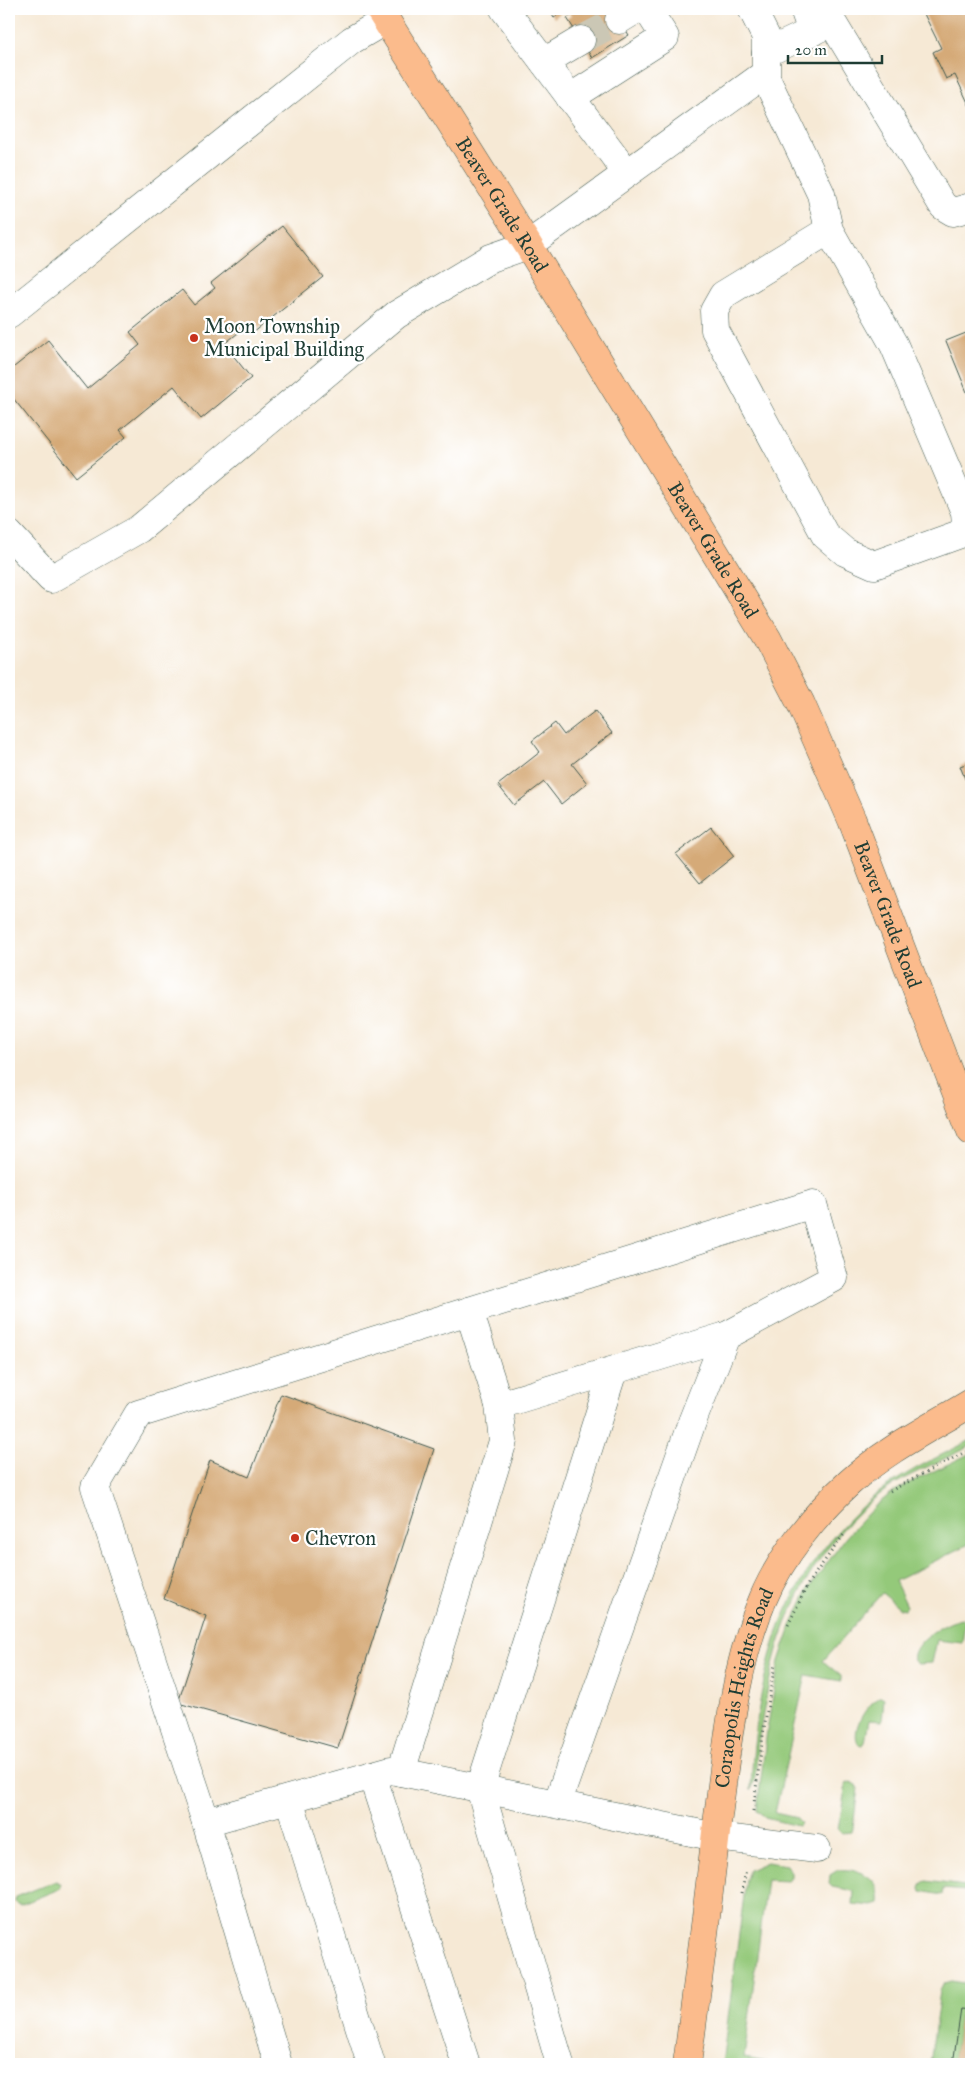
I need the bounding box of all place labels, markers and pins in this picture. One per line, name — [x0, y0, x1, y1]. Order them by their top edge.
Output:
place label: Moon Township Municipal Building — [204, 314, 365, 362]
marker: Moon Township Municipal Building — [188, 332, 200, 344]
place label: Chevron — [305, 1526, 376, 1550]
marker: Chevron — [289, 1532, 301, 1544]

